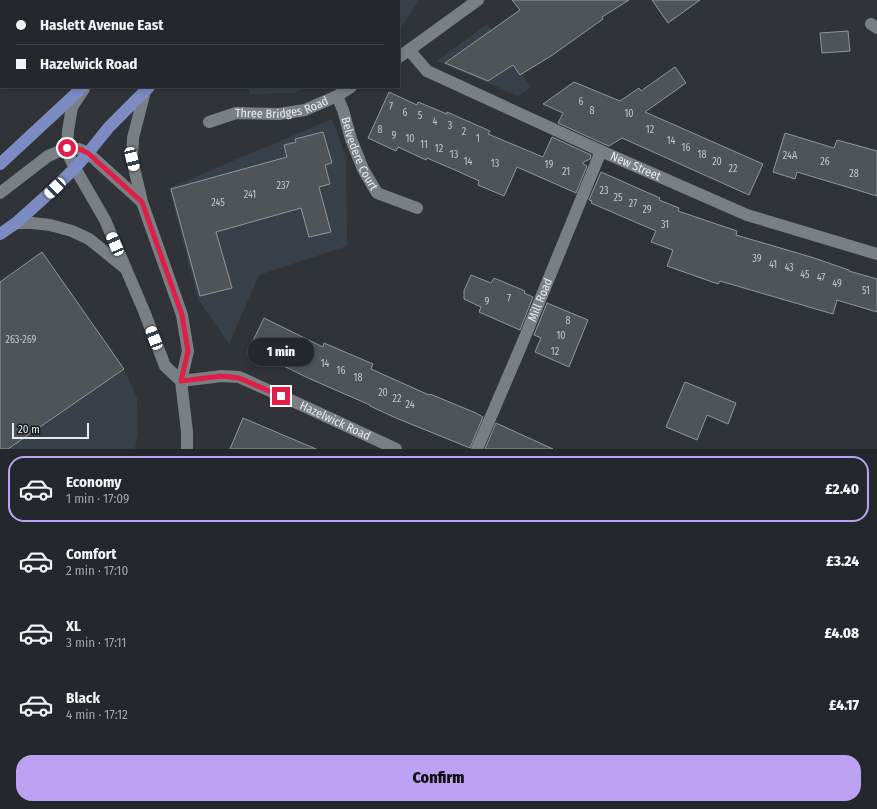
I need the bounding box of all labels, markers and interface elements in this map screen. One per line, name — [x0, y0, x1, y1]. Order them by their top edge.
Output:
text: Haslett Avenue East — [40, 16, 164, 34]
text: Hazelwick Road — [40, 55, 138, 73]
street label: Three Bridges Road — [235, 94, 330, 121]
house number: 6 — [579, 96, 584, 108]
house number: 7 — [389, 101, 393, 113]
house number: 8 — [590, 105, 595, 117]
house number: 6 — [403, 107, 408, 119]
house number: 10 — [624, 108, 634, 120]
house number: 5 — [418, 110, 423, 122]
street label: Belvedere Court — [338, 115, 381, 193]
house number: 4 — [433, 116, 438, 128]
house number: 3 — [448, 120, 453, 132]
house number: 8 — [378, 124, 383, 136]
house number: 12 — [646, 124, 655, 136]
house number: 2 — [462, 126, 467, 138]
house number: 9 — [392, 130, 397, 142]
house number: 10 — [405, 133, 415, 145]
house number: 1 — [476, 133, 480, 145]
house number: 14 — [667, 135, 676, 147]
route start — [58, 139, 76, 157]
house number: 11 — [420, 139, 428, 151]
house number: 16 — [682, 142, 690, 154]
house number: 12 — [435, 143, 444, 155]
car — [123, 146, 141, 172]
house number: 13 — [450, 149, 459, 161]
street label: New Street — [608, 149, 663, 183]
house number: 18 — [698, 149, 706, 161]
house number: 24A — [783, 150, 798, 162]
house number: 14 — [464, 156, 473, 168]
house number: 20 — [712, 156, 722, 168]
house number: 26 — [820, 156, 830, 168]
house number: 13 — [491, 158, 500, 170]
house number: 19 — [545, 159, 554, 171]
house number: 22 — [729, 163, 738, 175]
house number: 21 — [562, 166, 570, 178]
house number: 28 — [849, 168, 859, 180]
car — [42, 175, 68, 201]
house number: 237 — [277, 180, 289, 192]
house number: 23 — [600, 185, 609, 197]
house number: 241 — [244, 189, 256, 201]
house number: 25 — [614, 192, 623, 204]
house number: 245 — [211, 197, 225, 209]
house number: 27 — [629, 198, 637, 210]
house number: 29 — [642, 204, 652, 216]
house number: 31 — [661, 219, 669, 231]
car — [105, 231, 125, 257]
house number: 39 — [752, 253, 762, 265]
house number: 41 — [769, 259, 777, 271]
house number: 43 — [784, 262, 794, 274]
house number: 45 — [800, 269, 810, 281]
house number: 47 — [817, 272, 825, 284]
street label: Mill Road — [525, 276, 555, 324]
house number: 49 — [832, 278, 842, 290]
house number: 51 — [862, 285, 870, 297]
house number: 7 — [507, 293, 511, 305]
house number: 9 — [485, 296, 490, 308]
house number: 8 — [566, 315, 571, 327]
car — [144, 325, 164, 351]
house number: 10 — [556, 330, 566, 342]
house number: 263-269 — [6, 334, 37, 346]
callout: 1 min — [248, 338, 314, 366]
text: 1 min — [267, 344, 295, 359]
house number: 12 — [551, 346, 560, 358]
house number: 14 — [321, 358, 330, 370]
house number: 16 — [337, 365, 345, 377]
house number: 18 — [354, 372, 362, 384]
route end — [272, 387, 290, 405]
house number: 20 — [378, 387, 388, 399]
house number: 22 — [393, 393, 402, 405]
street label: Hazelwick Road — [298, 398, 373, 443]
house number: 24 — [405, 399, 415, 411]
scale bar — [12, 421, 89, 440]
text: 20 m — [18, 423, 40, 436]
icon: car — [18, 471, 54, 507]
text: Economy — [66, 473, 121, 491]
text: £2.40 — [825, 480, 859, 498]
text: 1 min · 17:09 — [66, 491, 129, 506]
icon: car — [18, 543, 54, 579]
text: Comfort — [66, 545, 117, 563]
text: £3.24 — [826, 552, 859, 570]
text: 2 min · 17:10 — [66, 563, 128, 578]
icon: car — [18, 615, 54, 651]
text: XL — [66, 617, 81, 635]
text: £4.08 — [824, 624, 859, 642]
text: 3 min · 17:11 — [66, 635, 126, 650]
icon: car — [18, 687, 54, 723]
text: Black — [66, 689, 100, 707]
text: £4.17 — [829, 696, 859, 714]
text: 4 min · 17:12 — [66, 707, 128, 722]
button: Confirm — [16, 755, 861, 801]

